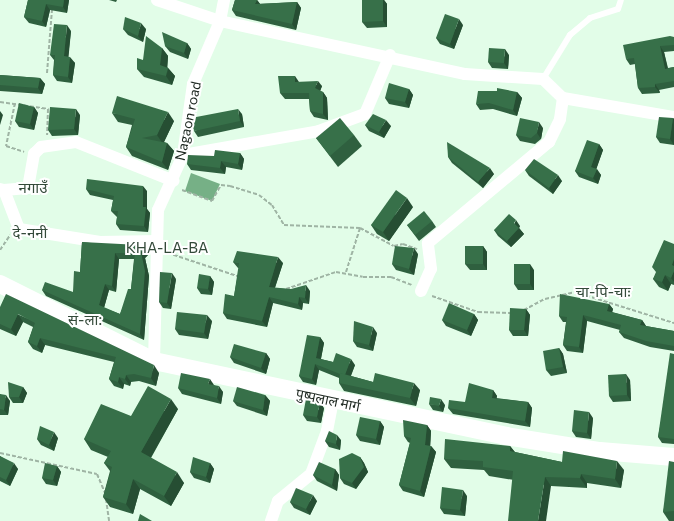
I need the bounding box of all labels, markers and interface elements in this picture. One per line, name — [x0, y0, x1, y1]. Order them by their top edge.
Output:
street label: Nagaon road — [171, 80, 205, 162]
district label: नगाउँ — [19, 179, 47, 197]
district label: दे-ननी — [13, 224, 47, 242]
district label: KHA-LA-BA — [121, 239, 213, 257]
district label: चा-पि-चाः — [576, 283, 630, 301]
district label: सं-ला: — [68, 311, 102, 329]
street label: पुष्पलाल मार्ग — [294, 385, 362, 415]

